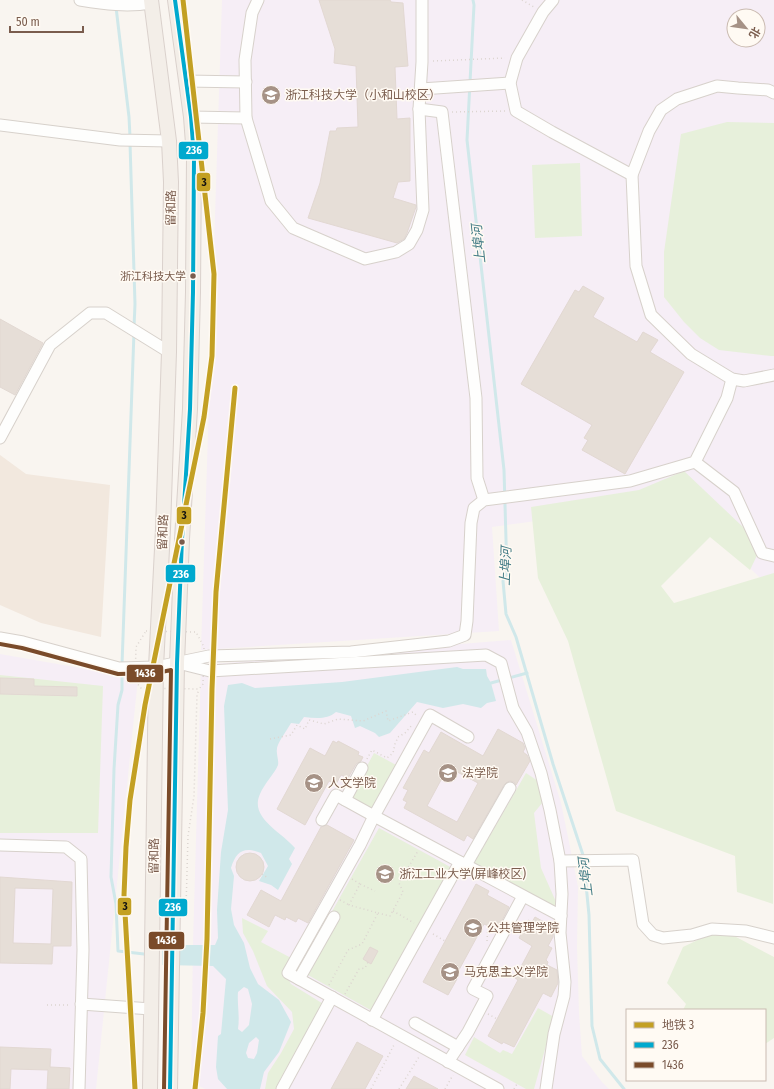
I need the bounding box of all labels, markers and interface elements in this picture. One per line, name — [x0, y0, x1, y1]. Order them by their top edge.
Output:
scale bar — [10, 8, 83, 34]
north arrow — [726, 8, 766, 48]
text: 50 m — [16, 15, 40, 29]
text: 北 — [746, 25, 763, 41]
school or university icon: 浙江科技大学（小和山校区） — [260, 84, 282, 106]
place label: 浙江科技大学（小和山校区） — [285, 88, 441, 102]
line badge: 236 — [178, 141, 209, 160]
text: 236 — [185, 144, 202, 157]
line badge: 3 — [196, 172, 211, 192]
text: 3 — [200, 176, 207, 189]
street label: 留和路 — [164, 190, 178, 226]
water label: 上埠河 — [469, 221, 488, 264]
place label: 浙江科技大学 — [120, 270, 186, 283]
marker: 浙江科技大学 — [188, 271, 198, 281]
line badge: 3 — [176, 506, 192, 525]
text: 3 — [180, 509, 187, 522]
street label: 留和路 — [155, 514, 171, 550]
unlabelled marker — [177, 537, 187, 547]
water label: 上埠河 — [497, 543, 514, 586]
line badge: 236 — [165, 564, 196, 583]
text: 236 — [172, 568, 189, 581]
line badge: 1436 — [126, 664, 164, 683]
text: 1436 — [134, 667, 156, 680]
school or university icon: 法学院 — [437, 762, 459, 784]
place label: 法学院 — [462, 766, 498, 780]
school or university icon: 人文学院 — [303, 772, 325, 794]
place label: 人文学院 — [328, 776, 376, 790]
street label: 留和路 — [147, 838, 161, 874]
water label: 上埠河 — [575, 854, 595, 897]
school or university icon: 浙江工业大学(屏峰校区) — [374, 863, 396, 885]
place label: 浙江工业大学(屏峰校区) — [399, 867, 527, 881]
line badge: 3 — [117, 897, 132, 916]
line badge: 236 — [158, 898, 188, 917]
text: 3 — [121, 900, 128, 913]
text: 236 — [164, 901, 181, 914]
school or university icon: 公共管理学院 — [462, 917, 484, 939]
place label: 公共管理学院 — [487, 921, 559, 935]
line badge: 1436 — [148, 931, 185, 950]
text: 1436 — [155, 934, 177, 947]
school or university icon: 马克思主义学院 — [439, 961, 461, 983]
place label: 马克思主义学院 — [464, 965, 548, 979]
legend — [626, 1009, 766, 1081]
text: 地铁 3 — [662, 1018, 694, 1032]
text: 236 — [662, 1038, 679, 1052]
text: 1436 — [662, 1058, 684, 1072]

